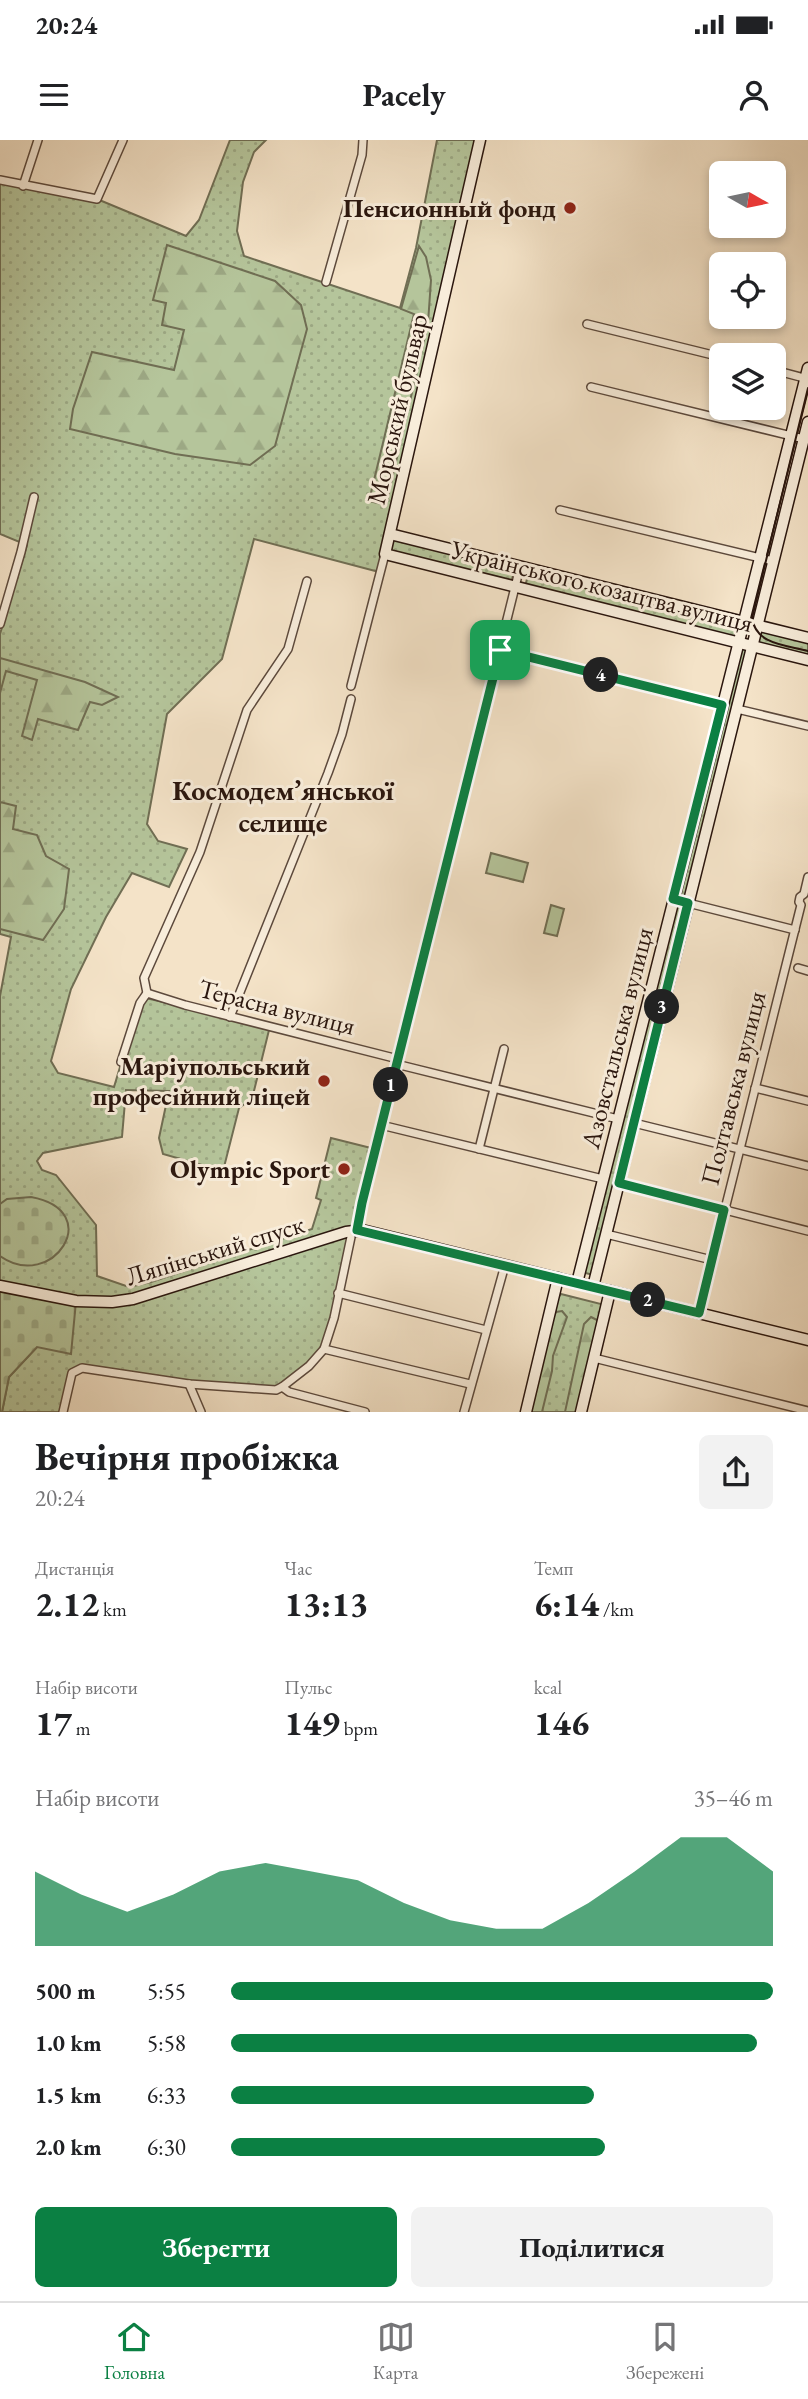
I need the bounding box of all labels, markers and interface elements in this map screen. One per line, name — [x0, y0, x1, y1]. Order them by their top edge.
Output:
text: 20:24 — [35, 8, 97, 42]
text: Pacely — [362, 74, 446, 116]
icon: menu — [35, 76, 73, 114]
icon: person — [735, 76, 773, 114]
north arrow — [709, 161, 786, 238]
map controls — [709, 161, 786, 420]
place label: Пенсионный фонд — [343, 191, 556, 225]
marker: Пенсионный фонд — [562, 200, 578, 216]
button: locate — [709, 252, 786, 329]
street label: Морський бульвар — [359, 310, 435, 508]
button: layers — [709, 343, 786, 420]
street label: Українського козацтва вулиця — [446, 532, 757, 640]
pin — [470, 620, 530, 680]
icon: arrive — [481, 631, 519, 669]
pin: 4 — [584, 658, 618, 692]
text: 4 — [595, 662, 606, 687]
district label: Космодем’янської селище — [172, 772, 395, 840]
street label: Азовстальська вулиця — [573, 924, 661, 1153]
street label: Терасна вулиця — [195, 971, 359, 1043]
street label: Полтавська вулиця — [692, 987, 774, 1189]
pin: 3 — [644, 990, 680, 1024]
text: 3 — [656, 994, 667, 1019]
place label: Маріупольський професійний ліцей — [93, 1049, 310, 1113]
pin: 1 — [374, 1068, 408, 1102]
text: 1 — [385, 1072, 396, 1097]
marker: Маріупольський професійний ліцей — [316, 1073, 332, 1089]
place label: Olympic Sport — [170, 1152, 330, 1186]
marker: Olympic Sport — [336, 1161, 352, 1177]
street label: Ляпінський спуск — [122, 1207, 309, 1293]
pin: 2 — [630, 1282, 666, 1318]
text: 2 — [642, 1287, 653, 1312]
text: Вечірня пробіжка — [35, 1432, 339, 1481]
button: share — [699, 1435, 773, 1509]
text: 20:24 — [35, 1483, 85, 1513]
text: Дистанція — [35, 1556, 114, 1581]
text: Час — [284, 1556, 313, 1581]
text: Темп — [534, 1556, 573, 1581]
text: 2.12 — [35, 1581, 99, 1626]
text: 13:13 — [284, 1581, 368, 1626]
text: 6:14 — [534, 1581, 599, 1626]
text: km — [99, 1597, 127, 1622]
text: /km — [599, 1597, 634, 1622]
text: Набір висоти — [35, 1675, 138, 1700]
text: Пульс — [284, 1675, 332, 1700]
text: kcal — [534, 1675, 562, 1700]
text: 17 — [35, 1700, 72, 1745]
text: 149 — [284, 1700, 340, 1745]
text: 146 — [534, 1700, 589, 1745]
text: m — [72, 1716, 91, 1741]
text: bpm — [340, 1716, 378, 1741]
text: Набір висоти — [35, 1783, 159, 1813]
text: 35–46 m — [694, 1783, 773, 1813]
text: 500 m — [35, 1976, 96, 2006]
text: 5:55 — [147, 1976, 186, 2006]
text: 1.0 km — [35, 2028, 102, 2058]
text: 5:58 — [147, 2028, 186, 2058]
text: 1.5 km — [35, 2080, 102, 2110]
text: 6:33 — [147, 2080, 186, 2110]
text: 2.0 km — [35, 2132, 102, 2162]
text: 6:30 — [147, 2132, 186, 2162]
button: Зберегти — [35, 2207, 397, 2287]
button: Поділитися — [411, 2207, 773, 2287]
tab: Головна — [104, 2318, 165, 2385]
tab: Карта — [373, 2318, 418, 2385]
tab: Збережені — [626, 2318, 704, 2385]

